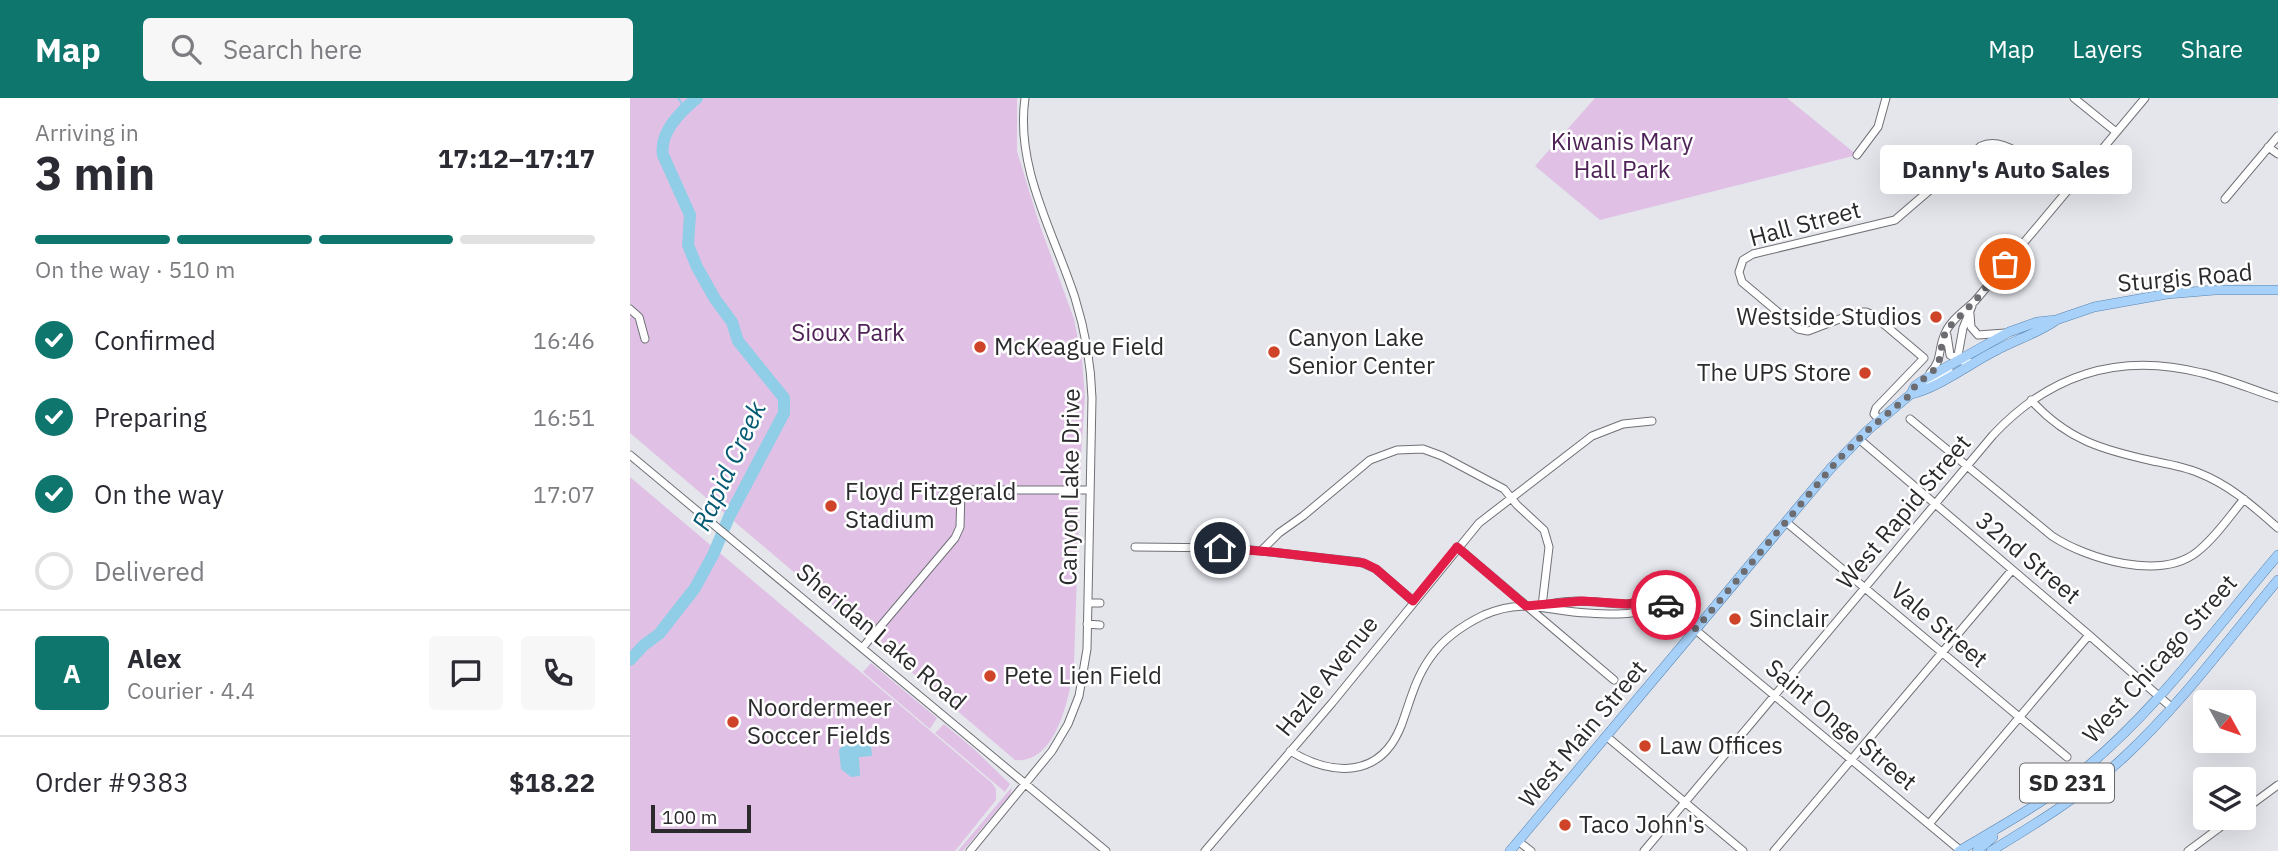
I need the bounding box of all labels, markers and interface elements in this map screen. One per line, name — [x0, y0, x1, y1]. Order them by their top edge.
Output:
search box — [143, 18, 633, 81]
text: Map — [35, 28, 101, 71]
icon: search — [167, 30, 205, 68]
text: Search here — [223, 32, 362, 66]
text: Map — [1988, 33, 2035, 65]
text: Layers — [2073, 33, 2143, 65]
text: Share — [2181, 33, 2243, 65]
text: Arriving in — [35, 117, 139, 147]
park label: Kiwanis Mary Hall Park — [1551, 125, 1693, 185]
text: 17:12–17:17 — [438, 141, 595, 175]
text: 3 min — [35, 143, 155, 203]
callout: Danny's Auto Sales — [1879, 145, 2131, 194]
text: Danny's Auto Sales — [1902, 154, 2110, 184]
street label: Hall Street — [1745, 193, 1864, 253]
pin — [1975, 234, 2035, 294]
icon: bag — [1986, 245, 2024, 283]
text: On the way · 510 m — [35, 254, 235, 284]
street label: Sturgis Road — [2116, 255, 2254, 299]
place label: Westside Studios — [1736, 300, 1922, 332]
marker: Westside Studios — [1928, 309, 1944, 325]
park label: Sioux Park — [791, 316, 905, 348]
icon: check — [35, 321, 73, 359]
place label: Canyon Lake Senior Center — [1288, 321, 1435, 381]
text: Confirmed — [94, 323, 216, 357]
text: 16:46 — [533, 325, 595, 355]
place label: McKeague Field — [994, 330, 1164, 362]
marker: McKeague Field — [972, 339, 988, 355]
marker: Canyon Lake Senior Center — [1266, 344, 1282, 360]
place label: The UPS Store — [1697, 356, 1851, 388]
marker: The UPS Store — [1857, 365, 1873, 381]
street label: Canyon Lake Drive — [1051, 388, 1087, 586]
water label: Rapid Creek — [683, 395, 773, 536]
icon: check — [35, 398, 73, 436]
text: Preparing — [94, 400, 207, 434]
text: 16:51 — [533, 402, 595, 432]
street label: West Rapid Street — [1829, 427, 1978, 596]
icon: check — [35, 475, 73, 513]
place label: Floyd Fitzgerald Stadium — [845, 475, 1016, 535]
text: On the way — [94, 477, 224, 511]
text: 17:07 — [533, 479, 595, 509]
marker: Floyd Fitzgerald Stadium — [823, 498, 839, 514]
street label: 32nd Street — [1969, 504, 2088, 611]
pin — [1190, 518, 1250, 578]
icon: home — [1201, 529, 1239, 567]
text: Delivered — [94, 554, 205, 588]
street label: Sheridan Lake Road — [790, 556, 973, 717]
street label: West Chicago Street — [2075, 567, 2244, 750]
courier — [1631, 570, 1701, 640]
street label: Vale Street — [1884, 574, 1995, 674]
icon: car — [1647, 586, 1685, 624]
place label: Sinclair — [1749, 602, 1829, 634]
street label: Hazle Avenue — [1268, 608, 1385, 742]
marker: Sinclair — [1727, 611, 1743, 627]
button: chat — [429, 636, 503, 710]
button: phone — [521, 636, 595, 710]
text: Alex — [127, 641, 181, 675]
street label: Saint Onge Street — [1759, 651, 1924, 797]
street label: West Main Street — [1511, 653, 1653, 814]
text: A — [63, 656, 81, 690]
place label: Pete Lien Field — [1004, 659, 1162, 691]
marker: Pete Lien Field — [982, 668, 998, 684]
text: Courier · 4.4 — [127, 675, 255, 705]
north arrow — [2193, 690, 2256, 752]
map controls — [2193, 690, 2256, 830]
place label: Noordermeer Soccer Fields — [747, 691, 892, 751]
marker: Noordermeer Soccer Fields — [725, 714, 741, 730]
place label: Law Offices — [1659, 729, 1783, 761]
marker: Law Offices — [1637, 738, 1653, 754]
road number: SD 231 — [2020, 764, 2114, 803]
text: Order #9383 — [35, 765, 189, 799]
text: $18.22 — [509, 765, 595, 799]
button: layers — [2193, 767, 2256, 830]
scale bar — [651, 802, 751, 834]
text: 100 m — [662, 805, 717, 829]
place label: Taco John's — [1579, 808, 1705, 840]
marker: Taco John's — [1557, 817, 1573, 833]

